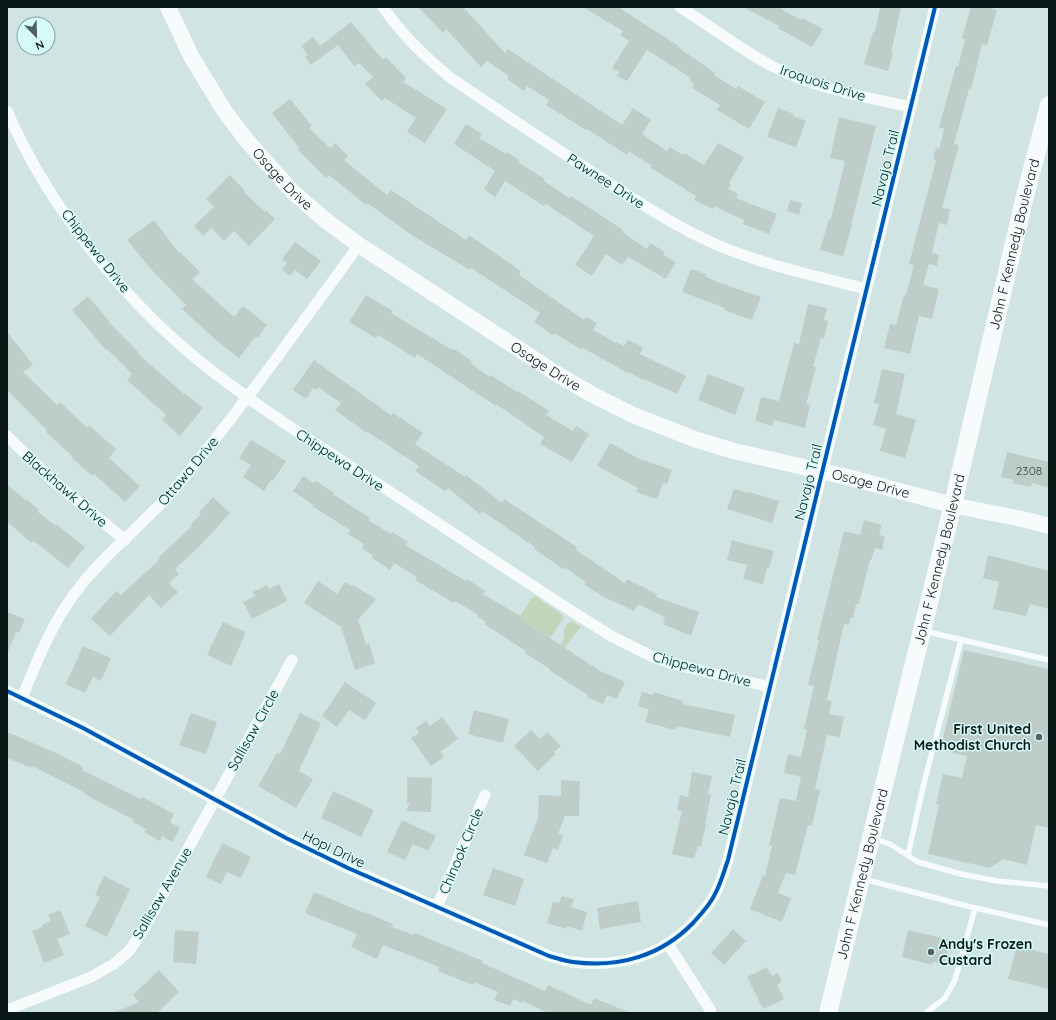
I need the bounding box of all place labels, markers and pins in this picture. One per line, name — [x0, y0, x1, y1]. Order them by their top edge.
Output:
place label: First United Methodist Church — [914, 720, 1031, 754]
marker: First United Methodist Church — [1034, 732, 1044, 742]
place label: Andy's Frozen Custard — [939, 935, 1032, 969]
marker: Andy's Frozen Custard — [926, 947, 936, 957]

